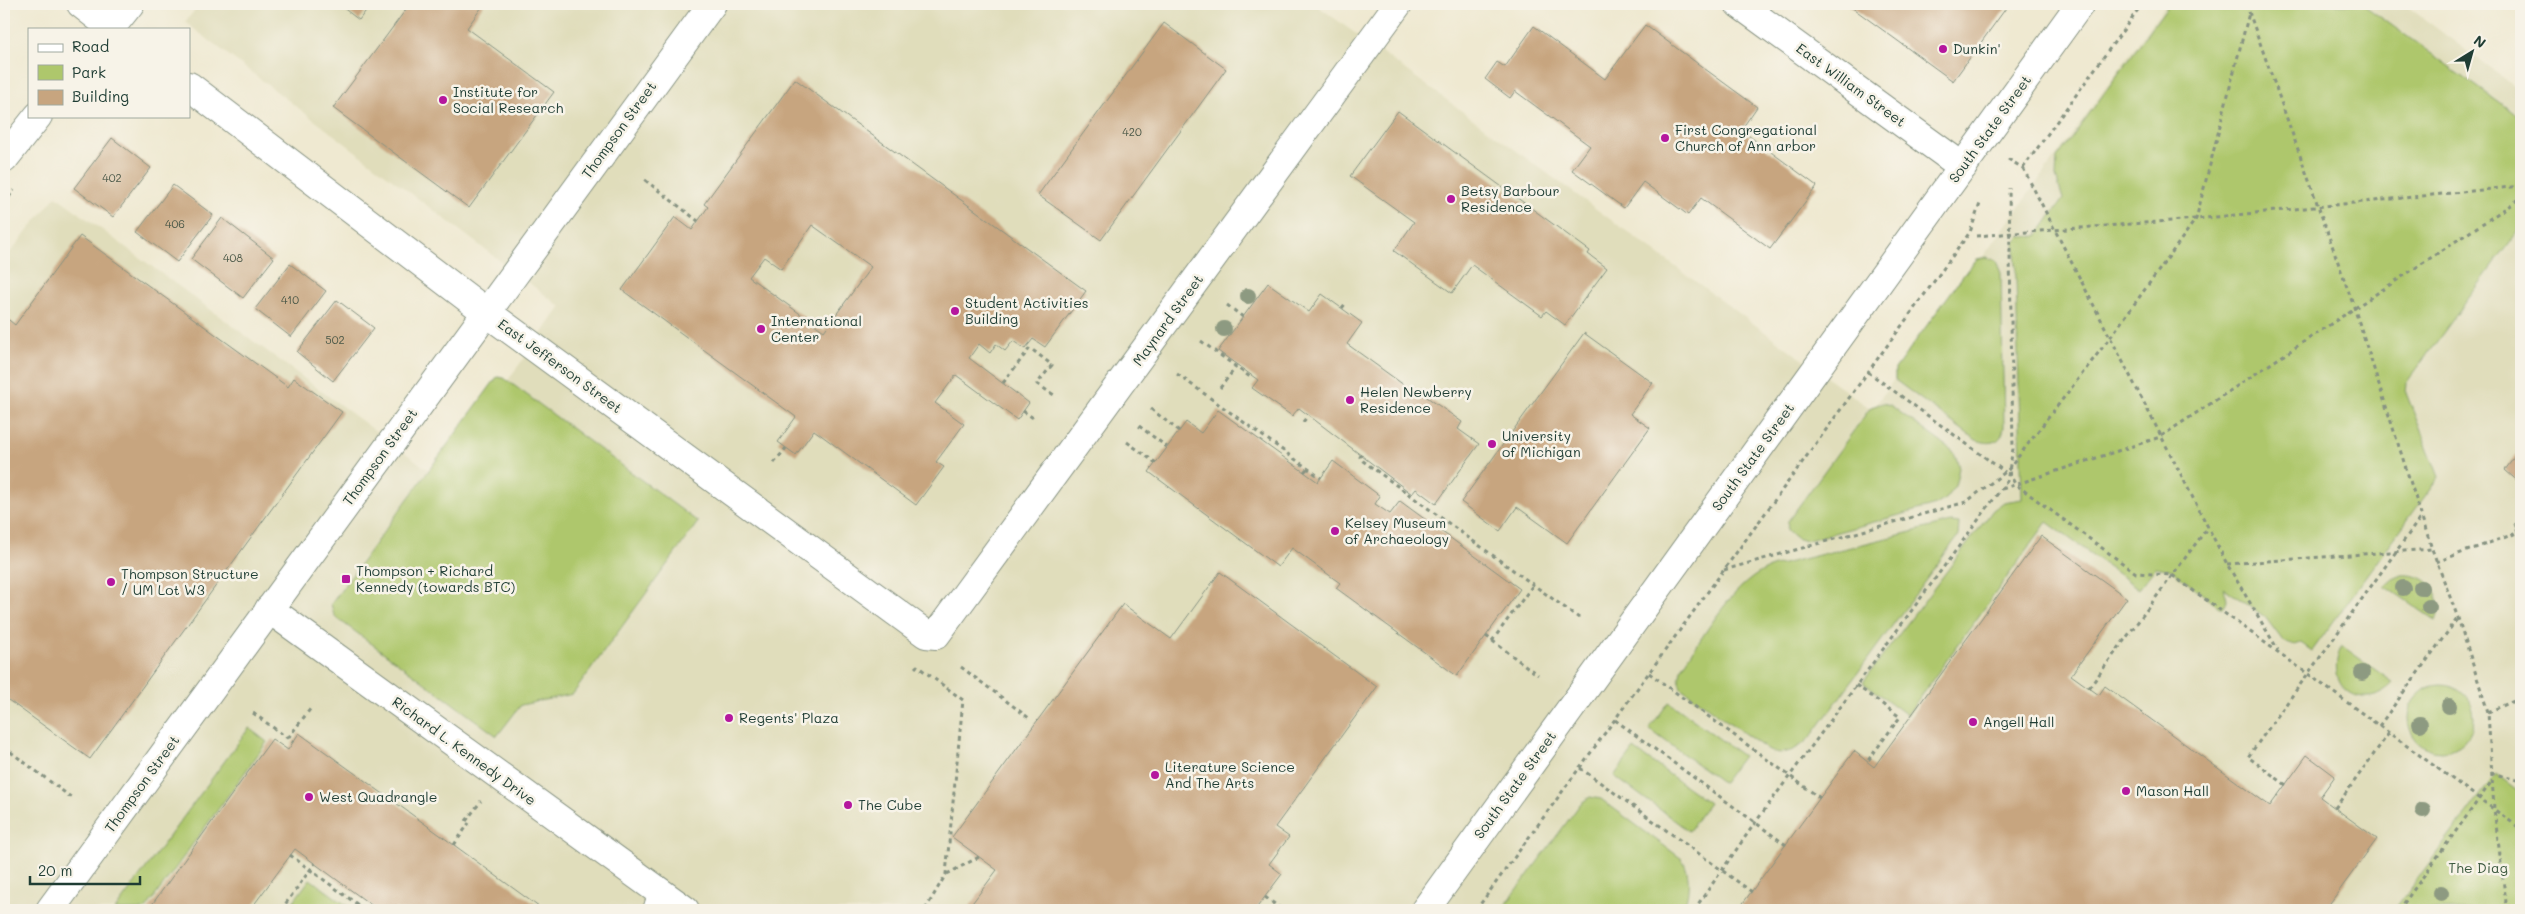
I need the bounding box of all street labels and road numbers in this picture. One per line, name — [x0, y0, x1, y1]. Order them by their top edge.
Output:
street label: East William Street — [1793, 38, 1910, 131]
street label: South State Street — [1944, 71, 2035, 186]
street label: Thompson Street — [577, 77, 660, 182]
street label: Maynard Street — [1128, 270, 1207, 369]
street label: East Jefferson Street — [494, 314, 626, 417]
street label: South State Street — [1707, 399, 1798, 514]
street label: Thompson Street — [338, 404, 421, 509]
street label: Richard L. Kennedy Drive — [389, 692, 540, 809]
street label: South State Street — [1469, 727, 1560, 842]
street label: Thompson Street — [100, 731, 183, 836]

